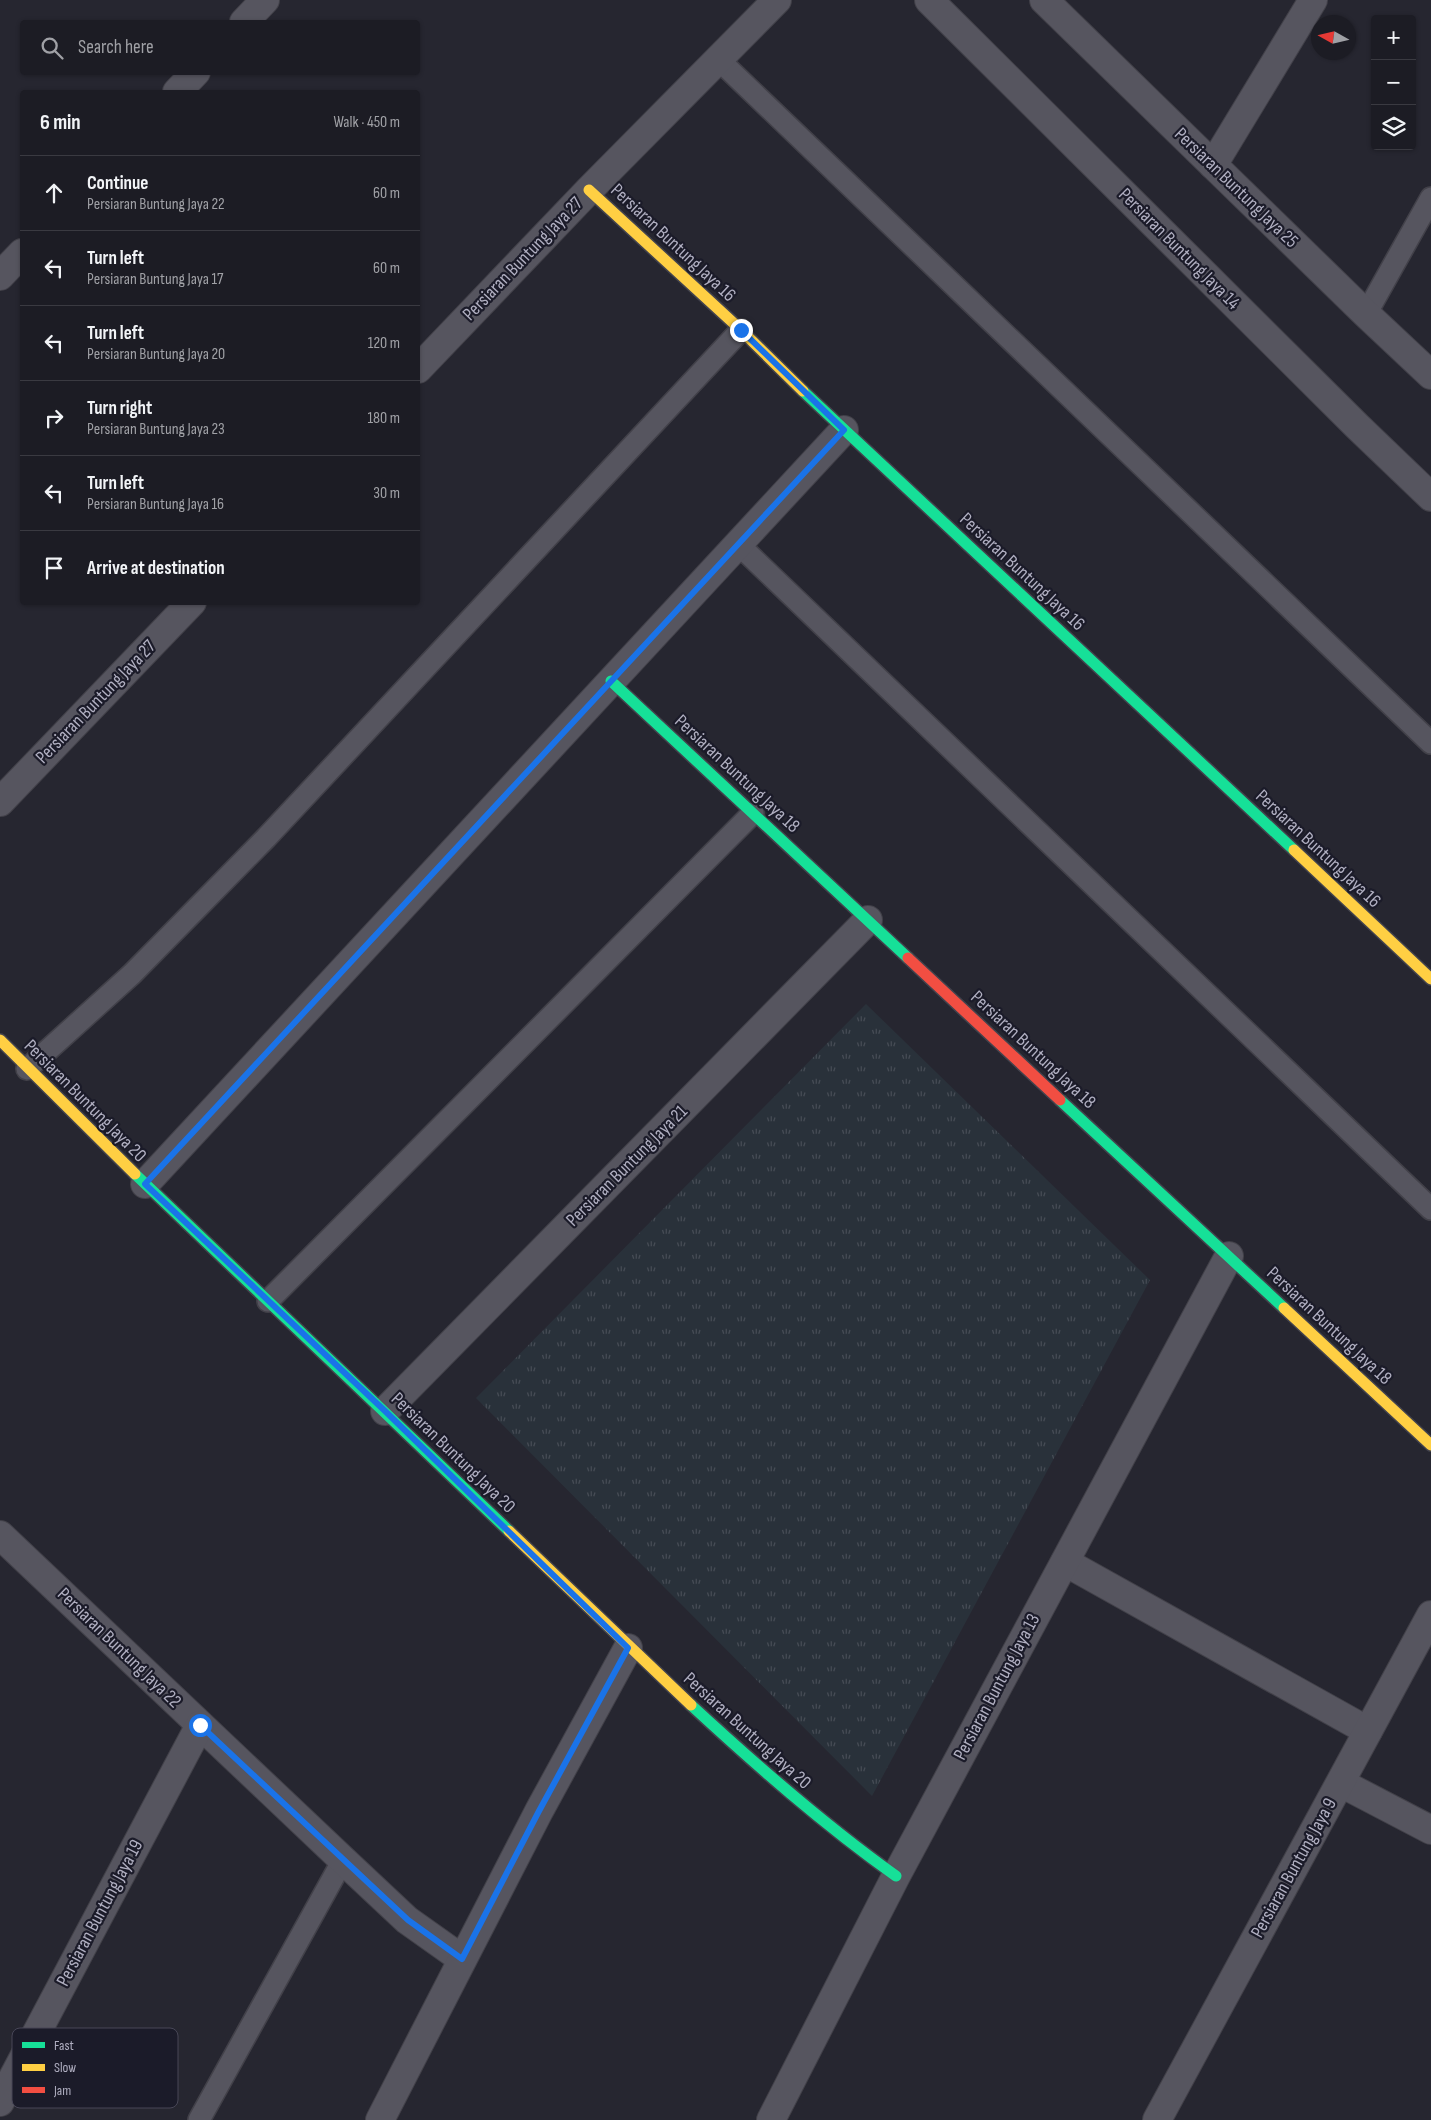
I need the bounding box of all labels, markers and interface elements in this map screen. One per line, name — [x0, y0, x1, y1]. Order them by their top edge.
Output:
north arrow — [1311, 15, 1356, 60]
map controls — [1371, 15, 1416, 150]
button: + — [1371, 15, 1416, 60]
search box — [20, 20, 420, 75]
icon: search — [38, 34, 66, 62]
text: Search here — [78, 36, 154, 59]
button: − — [1371, 60, 1416, 105]
button: layers — [1371, 105, 1416, 150]
text: 6 min — [40, 110, 81, 135]
text: Walk · 450 m — [333, 113, 400, 132]
street label: Persiaran Buntung Jaya 25 — [1169, 123, 1303, 253]
text: Continue — [87, 172, 148, 195]
icon: ahead — [40, 179, 68, 207]
street label: Persiaran Buntung Jaya 16 — [606, 179, 740, 307]
street label: Persiaran Buntung Jaya 14 — [1113, 183, 1245, 315]
text: 60 m — [373, 184, 400, 203]
street label: Persiaran Buntung Jaya 27 — [458, 192, 588, 326]
text: Persiaran Buntung Jaya 22 — [87, 195, 225, 214]
text: Turn left — [87, 247, 144, 270]
icon: left — [40, 254, 68, 282]
text: 60 m — [373, 259, 400, 278]
text: Persiaran Buntung Jaya 17 — [87, 270, 223, 289]
route end — [730, 319, 753, 342]
text: Turn left — [87, 322, 144, 345]
icon: left — [40, 329, 68, 357]
text: 120 m — [368, 334, 400, 353]
text: Persiaran Buntung Jaya 20 — [87, 345, 225, 364]
text: Turn right — [87, 397, 152, 420]
icon: right — [40, 404, 68, 432]
text: 180 m — [367, 409, 400, 428]
text: Persiaran Buntung Jaya 23 — [87, 420, 225, 439]
text: Turn left — [87, 472, 144, 495]
icon: left — [40, 479, 68, 507]
text: 30 m — [373, 484, 400, 503]
text: Persiaran Buntung Jaya 16 — [87, 495, 224, 514]
street label: Persiaran Buntung Jaya 16 — [955, 508, 1089, 636]
icon: arrive — [40, 554, 68, 582]
text: Arrive at destination — [87, 557, 225, 580]
street label: Persiaran Buntung Jaya 27 — [31, 635, 161, 769]
street label: Persiaran Buntung Jaya 18 — [670, 710, 804, 838]
street label: Persiaran Buntung Jaya 16 — [1251, 785, 1385, 913]
street label: Persiaran Buntung Jaya 18 — [966, 986, 1100, 1114]
street label: Persiaran Buntung Jaya 20 — [19, 1035, 151, 1167]
street label: Persiaran Buntung Jaya 21 — [562, 1100, 693, 1231]
street label: Persiaran Buntung Jaya 18 — [1262, 1262, 1396, 1390]
street label: Persiaran Buntung Jaya 20 — [386, 1388, 520, 1518]
street label: Persiaran Buntung Jaya 22 — [52, 1583, 186, 1713]
street label: Persiaran Buntung Jaya 13 — [949, 1610, 1045, 1764]
street label: Persiaran Buntung Jaya 20 — [678, 1668, 816, 1794]
route start — [189, 1714, 212, 1737]
street label: Persiaran Buntung Jaya 9 — [1246, 1794, 1342, 1942]
street label: Persiaran Buntung Jaya 19 — [52, 1836, 148, 1990]
legend — [12, 2028, 178, 2108]
text: Fast — [54, 2037, 74, 2054]
text: Slow — [54, 2059, 76, 2076]
text: Jam — [53, 2082, 71, 2099]

